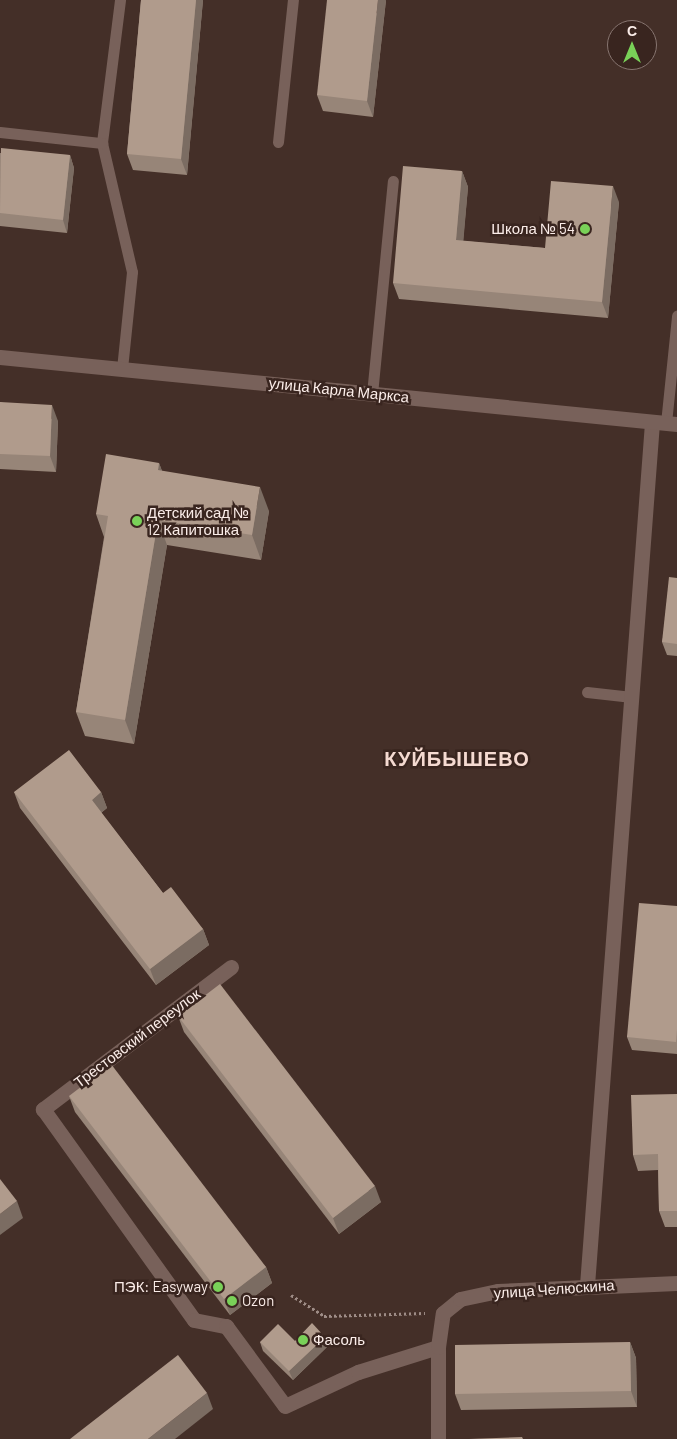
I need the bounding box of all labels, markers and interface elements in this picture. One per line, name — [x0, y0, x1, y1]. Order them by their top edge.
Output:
north arrow — [607, 20, 657, 70]
text: С — [627, 22, 637, 39]
place label: Школа № 54 — [491, 220, 575, 238]
marker: Школа № 54 — [579, 223, 591, 235]
street label: улица Карла Маркса — [268, 374, 410, 406]
place label: Детский сад № 12 Капитошка — [147, 503, 249, 538]
marker: Детский сад № 12 Капитошка — [131, 515, 143, 527]
district label: КУЙБЫШЕВО — [383, 746, 531, 770]
street label: Трестовский переулок — [70, 985, 204, 1091]
street label: улица Челюскина — [493, 1276, 615, 1302]
place label: ПЭК: Easyway — [114, 1278, 208, 1296]
marker: ПЭК: Easyway — [212, 1281, 224, 1293]
place label: Ozon — [242, 1292, 274, 1310]
marker: Ozon — [226, 1295, 238, 1307]
place label: Фасоль — [313, 1331, 365, 1349]
marker: Фасоль — [297, 1334, 309, 1346]

